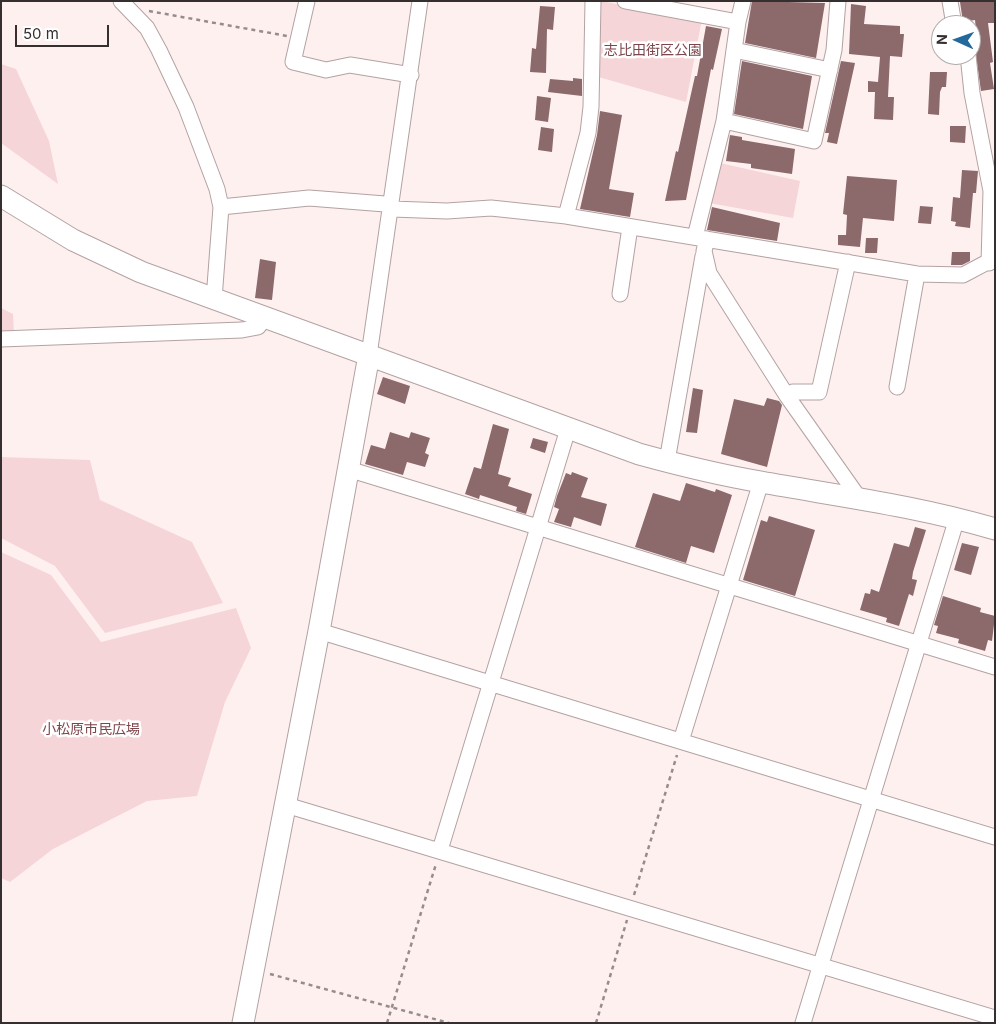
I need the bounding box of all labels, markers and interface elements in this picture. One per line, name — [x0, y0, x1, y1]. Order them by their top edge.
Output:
scale bar — [18, 15, 111, 47]
north arrow — [931, 15, 981, 65]
text: 50 m — [23, 24, 59, 43]
text: N — [933, 34, 950, 45]
park label: 志比田街区公園 — [604, 43, 702, 59]
park label: 小松原市民広場 — [42, 722, 140, 738]

